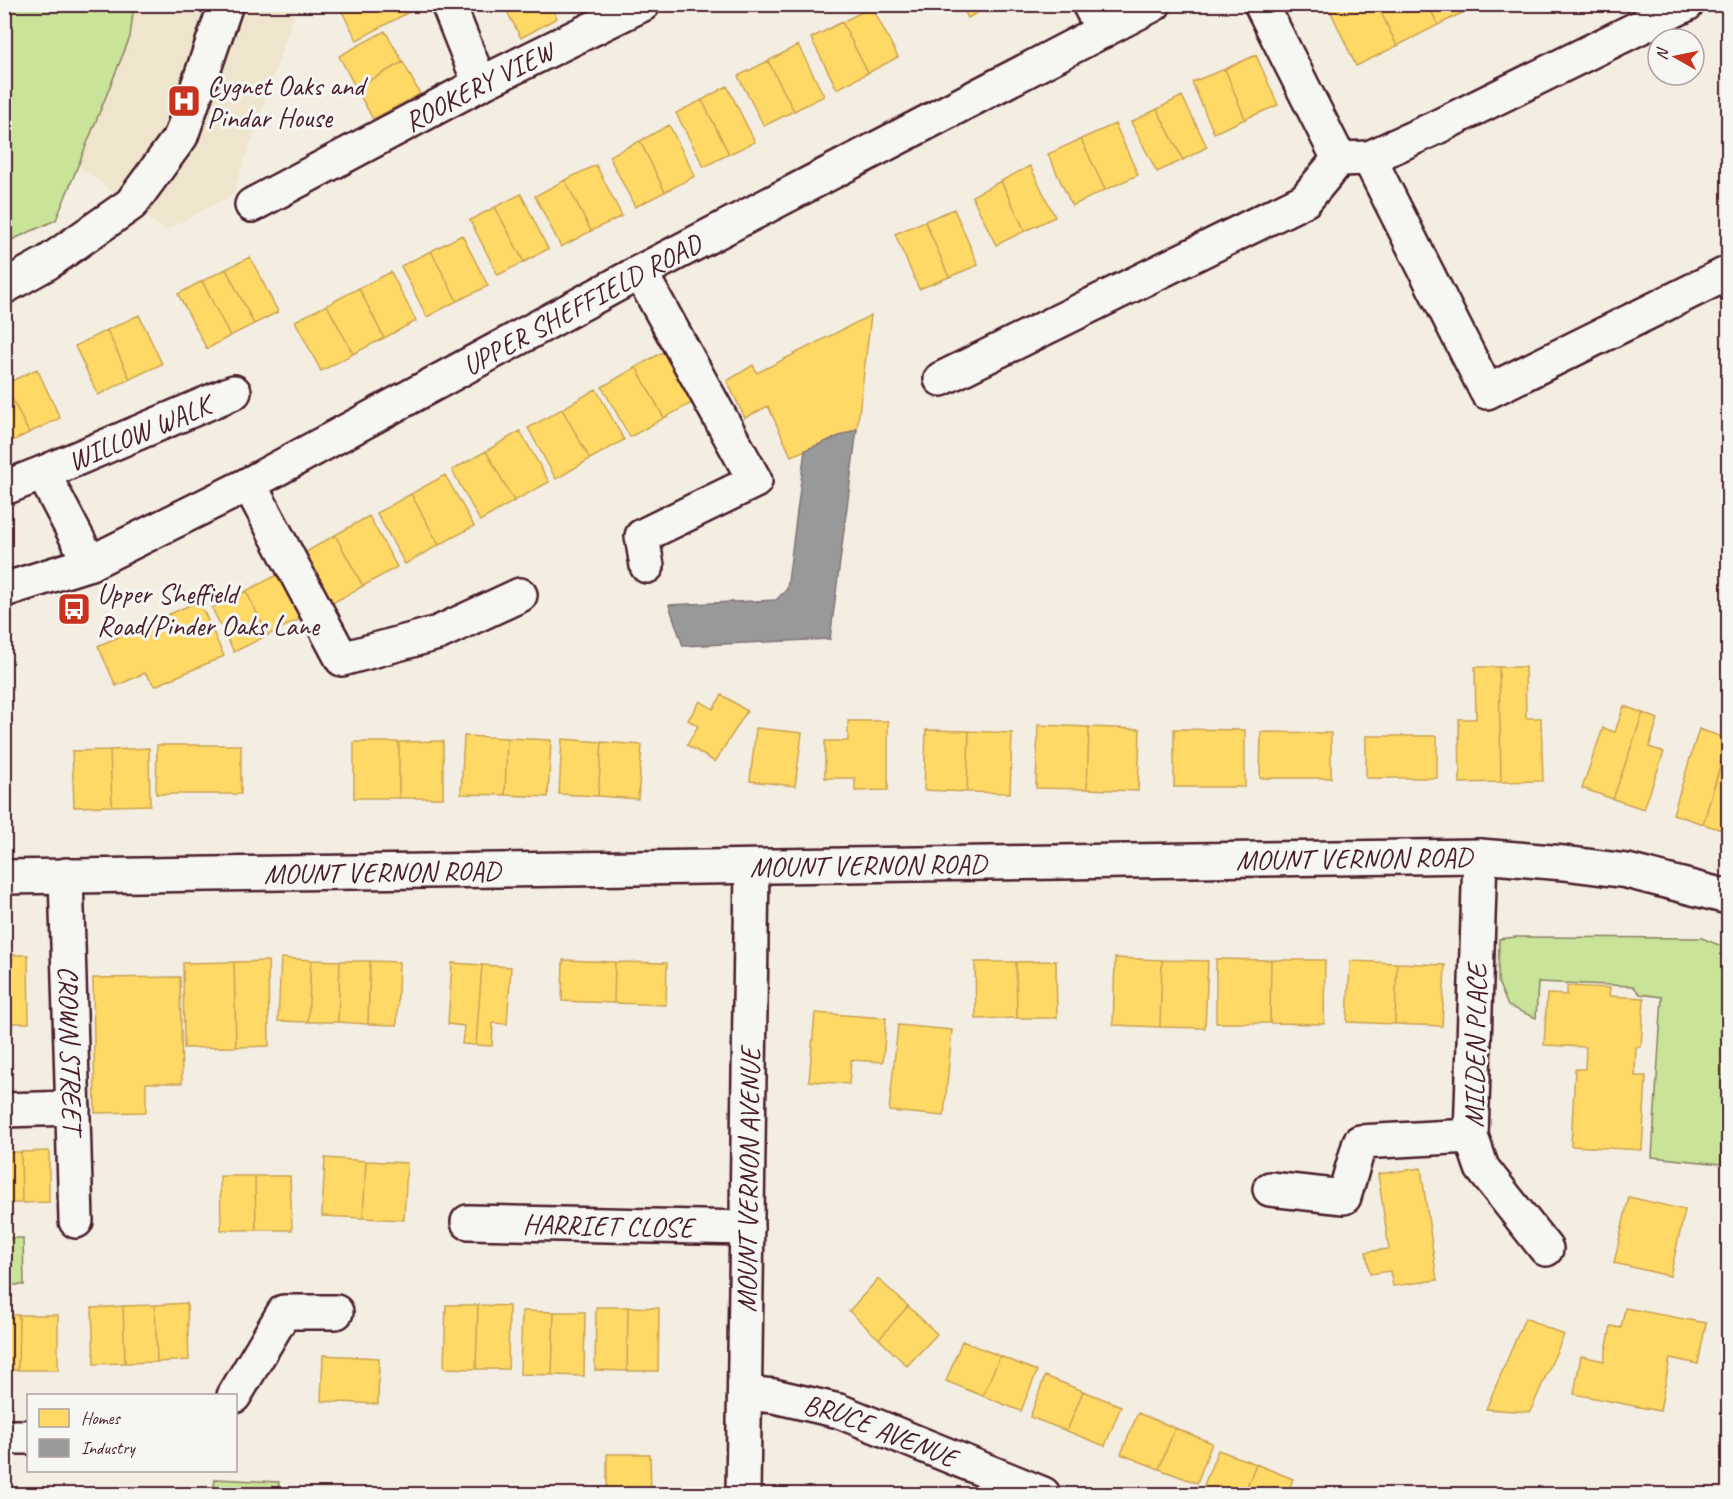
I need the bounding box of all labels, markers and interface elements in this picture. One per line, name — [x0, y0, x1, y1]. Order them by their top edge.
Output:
north arrow — [1646, 27, 1706, 87]
street label: ROOKERY VIEW — [398, 32, 562, 139]
text: N — [1652, 45, 1673, 61]
place label: Cygnet Oaks and Pindar House — [207, 68, 368, 135]
hospital icon: Cygnet Oaks and Pindar House — [166, 83, 202, 119]
street label: UPPER SHEFFIELD ROAD — [456, 225, 709, 382]
street label: WILLOW WALK — [62, 384, 221, 478]
place label: Upper Sheffield Road/Pinder Oaks Lane — [97, 576, 321, 643]
bus stop icon: Upper Sheffield Road/Pinder Oaks Lane — [56, 591, 92, 627]
street label: MOUNT VERNON ROAD — [1236, 839, 1475, 877]
street label: MOUNT VERNON ROAD — [750, 845, 989, 884]
street label: MOUNT VERNON ROAD — [264, 852, 503, 891]
street label: MILDEN PLACE — [1456, 961, 1494, 1128]
street label: CROWN STREET — [51, 965, 91, 1140]
street label: MOUNT VERNON AVENUE — [728, 1044, 767, 1312]
street label: HARRIET CLOSE — [522, 1206, 697, 1244]
street label: BRUCE AVENUE — [800, 1386, 966, 1476]
legend — [27, 1394, 237, 1472]
text: Homes — [81, 1407, 121, 1429]
text: Industry — [81, 1437, 136, 1459]

